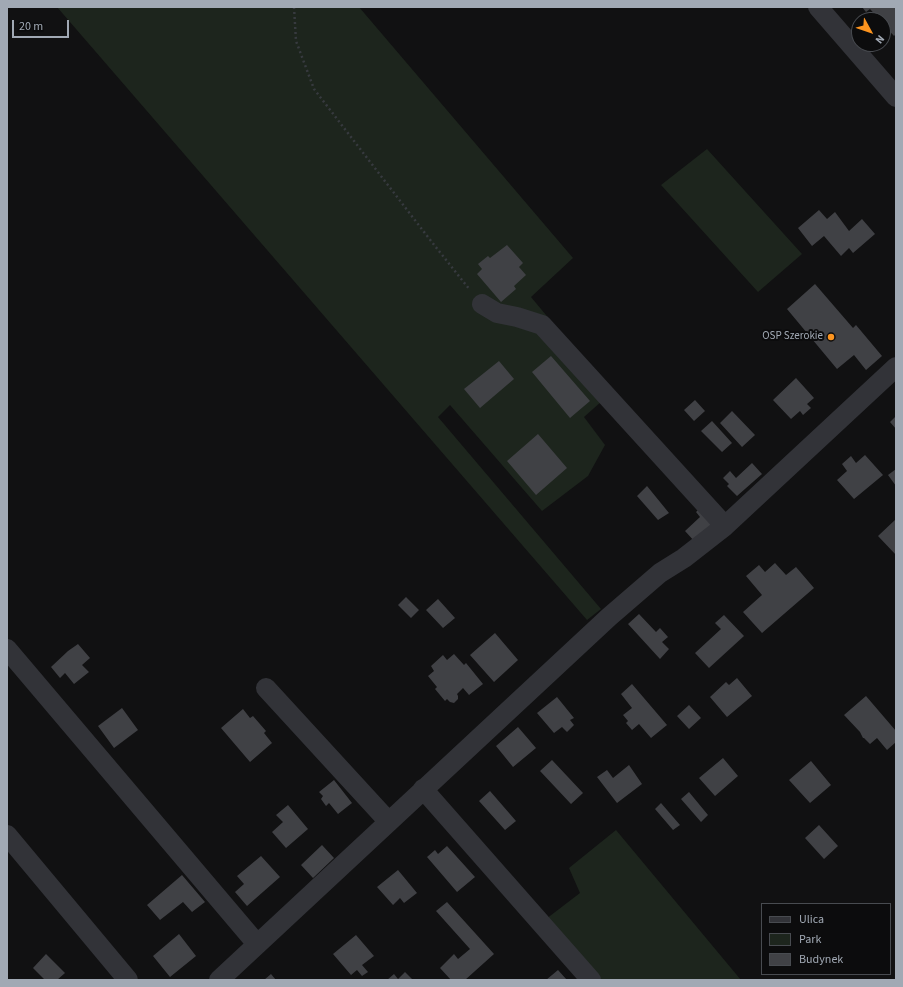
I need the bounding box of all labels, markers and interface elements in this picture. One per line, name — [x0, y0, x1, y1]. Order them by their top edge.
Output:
scale bar — [14, 12, 71, 38]
north arrow — [851, 12, 891, 52]
text: 20 m — [19, 18, 43, 35]
text: N — [872, 32, 888, 47]
place label: OSP Szerokie — [762, 330, 823, 344]
marker: OSP Szerokie — [826, 332, 836, 342]
legend — [761, 903, 891, 975]
text: Ulica — [799, 911, 824, 928]
text: Park — [799, 931, 821, 948]
text: Budynek — [799, 951, 843, 968]

